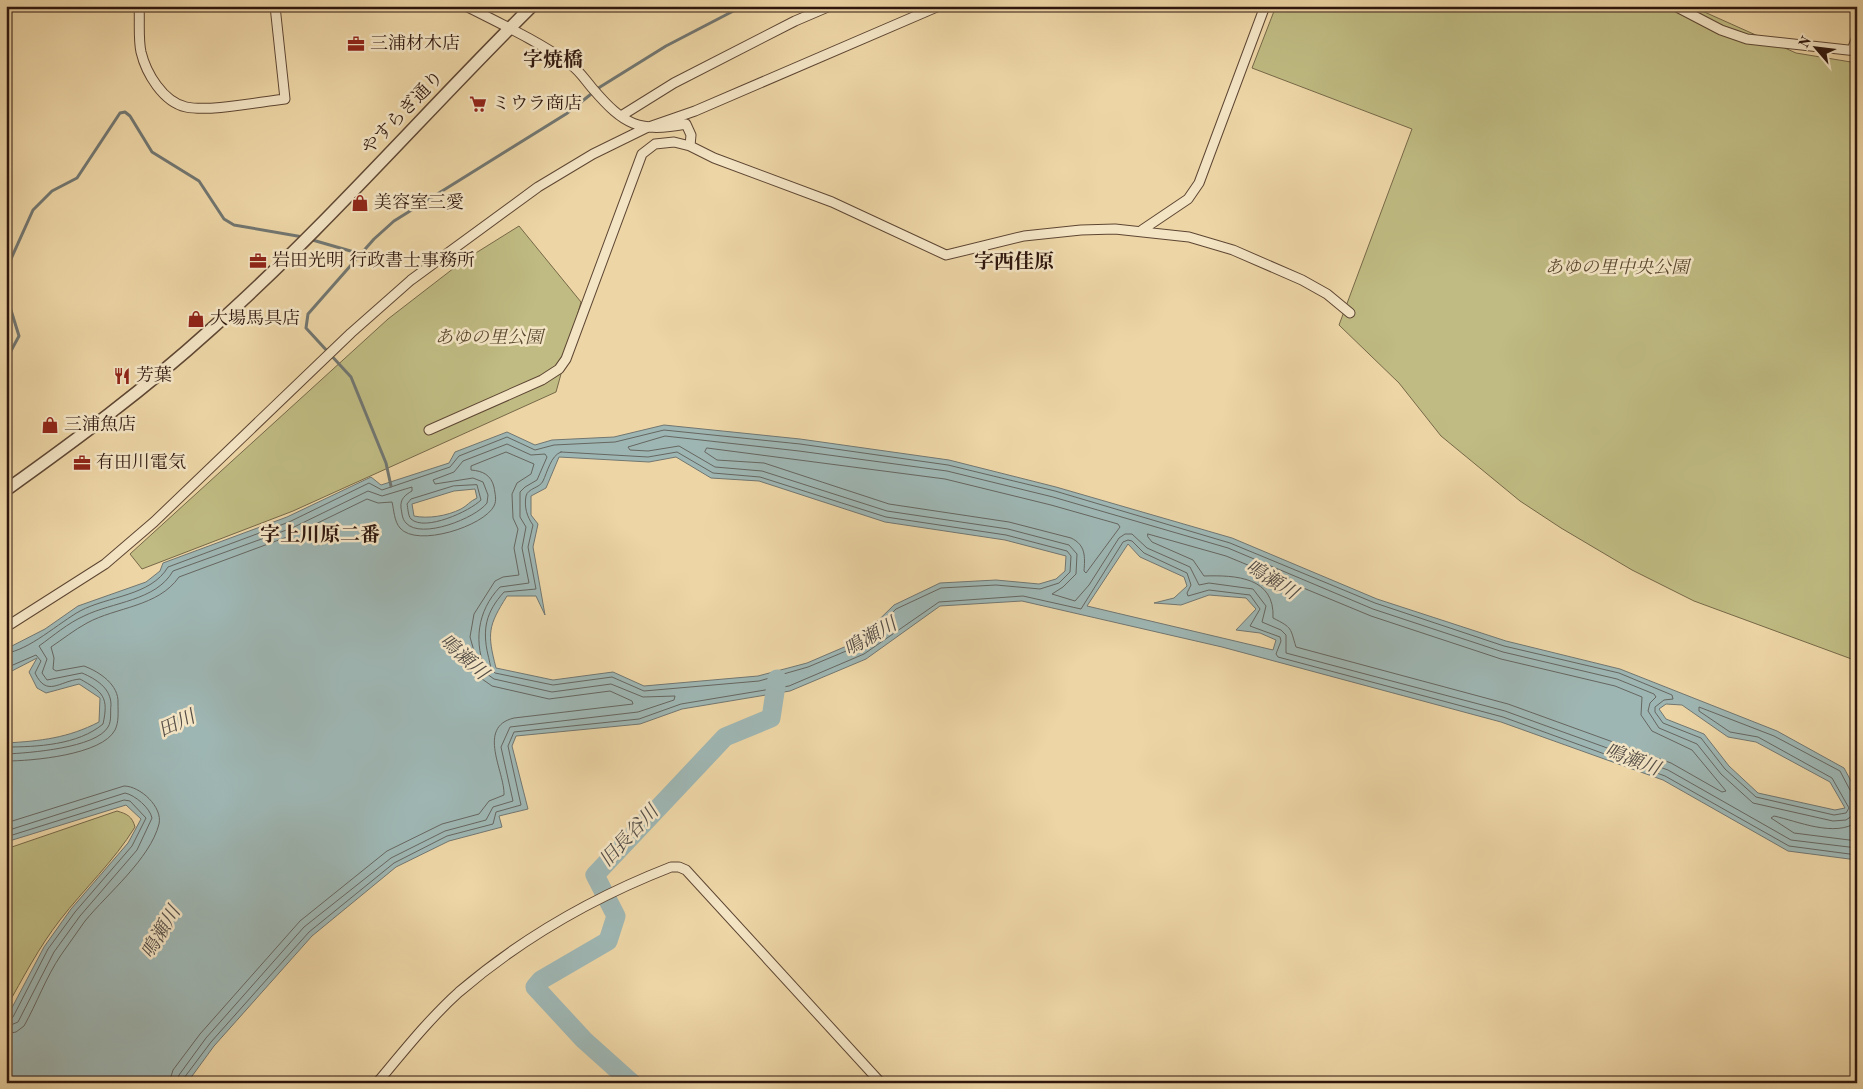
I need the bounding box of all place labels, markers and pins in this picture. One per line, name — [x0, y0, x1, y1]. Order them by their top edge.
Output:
place label: 三浦材木店 — [370, 33, 460, 53]
office icon: 三浦材木店 — [346, 34, 366, 54]
place label: ミウラ商店 — [492, 93, 582, 113]
supermarket icon: ミウラ商店 — [468, 94, 488, 114]
place label: 美容室三愛 — [374, 192, 464, 212]
shop icon: 美容室三愛 — [350, 193, 370, 213]
place label: 岩田光明 行政書士事務所 — [272, 250, 475, 270]
office icon: 岩田光明 行政書士事務所 — [248, 251, 268, 271]
place label: 大場馬具店 — [210, 308, 300, 328]
shop icon: 大場馬具店 — [186, 309, 206, 329]
place label: 芳葉 — [136, 365, 172, 385]
restaurant icon: 芳葉 — [112, 366, 132, 386]
place label: 三浦魚店 — [64, 414, 136, 434]
shop icon: 三浦魚店 — [40, 415, 60, 435]
place label: 有田川電気 — [96, 452, 186, 472]
office icon: 有田川電気 — [72, 453, 92, 473]

